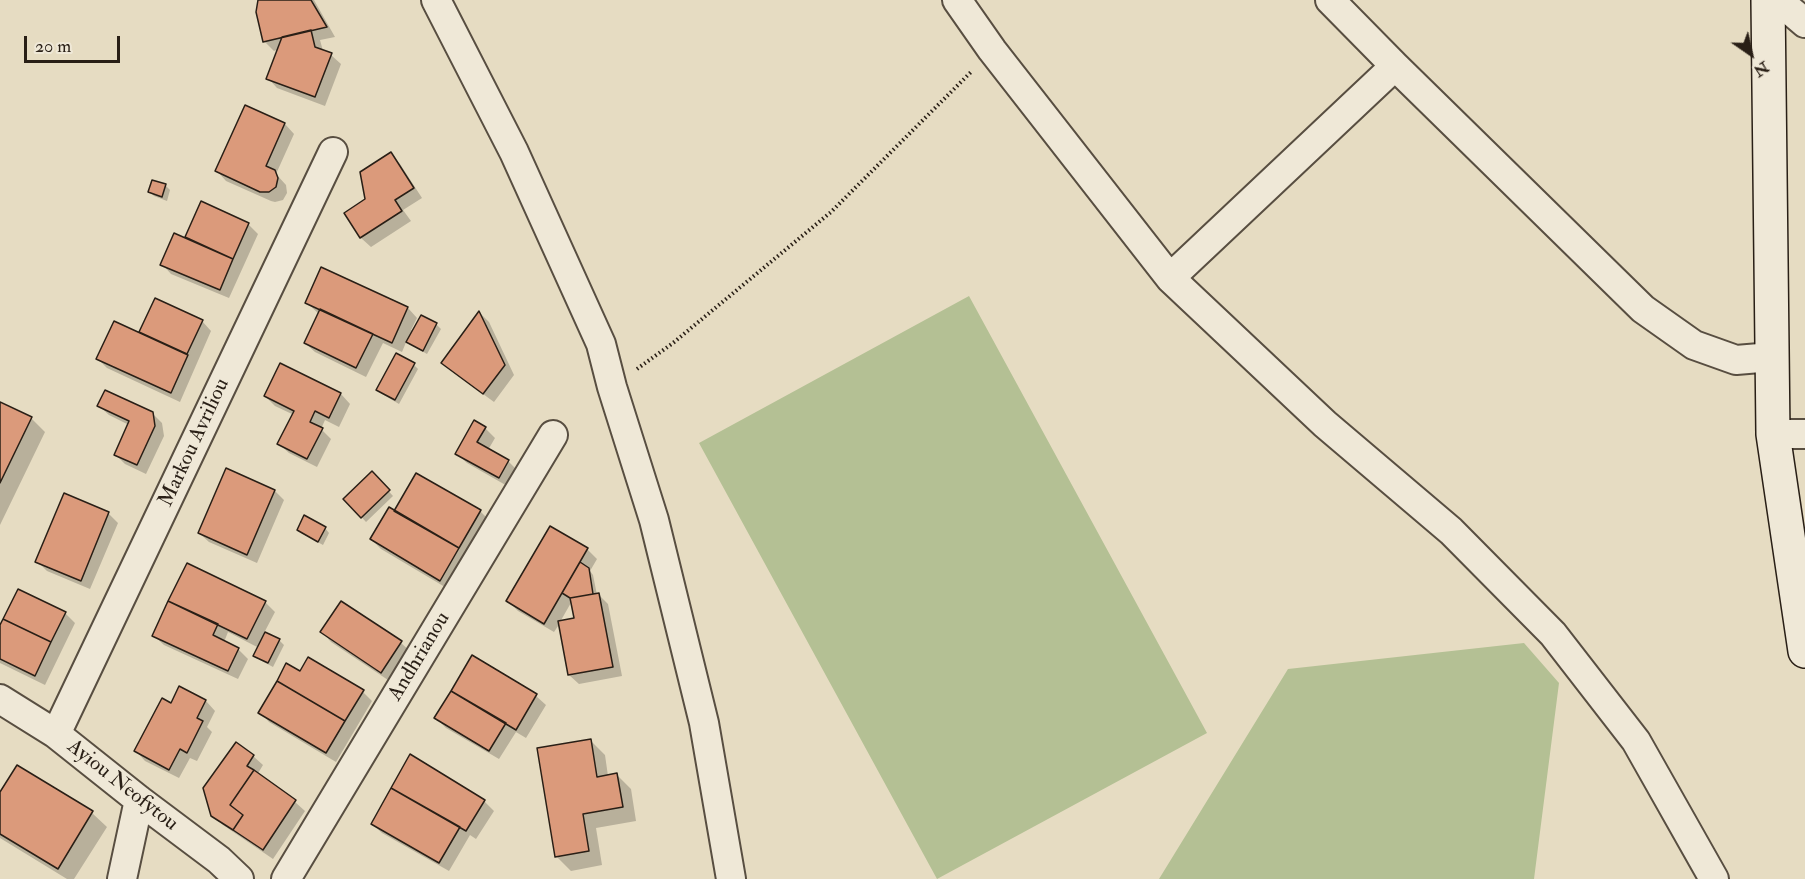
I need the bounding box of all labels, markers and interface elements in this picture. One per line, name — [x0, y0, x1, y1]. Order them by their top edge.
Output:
scale bar — [27, 24, 123, 62]
north arrow — [1721, 24, 1781, 84]
text: 20 m — [35, 35, 71, 58]
text: N — [1750, 57, 1773, 81]
street label: Markou Avriliou — [154, 375, 236, 511]
street label: Andhrianou — [384, 608, 456, 706]
street label: Ayiou Neofytou — [61, 735, 183, 837]

